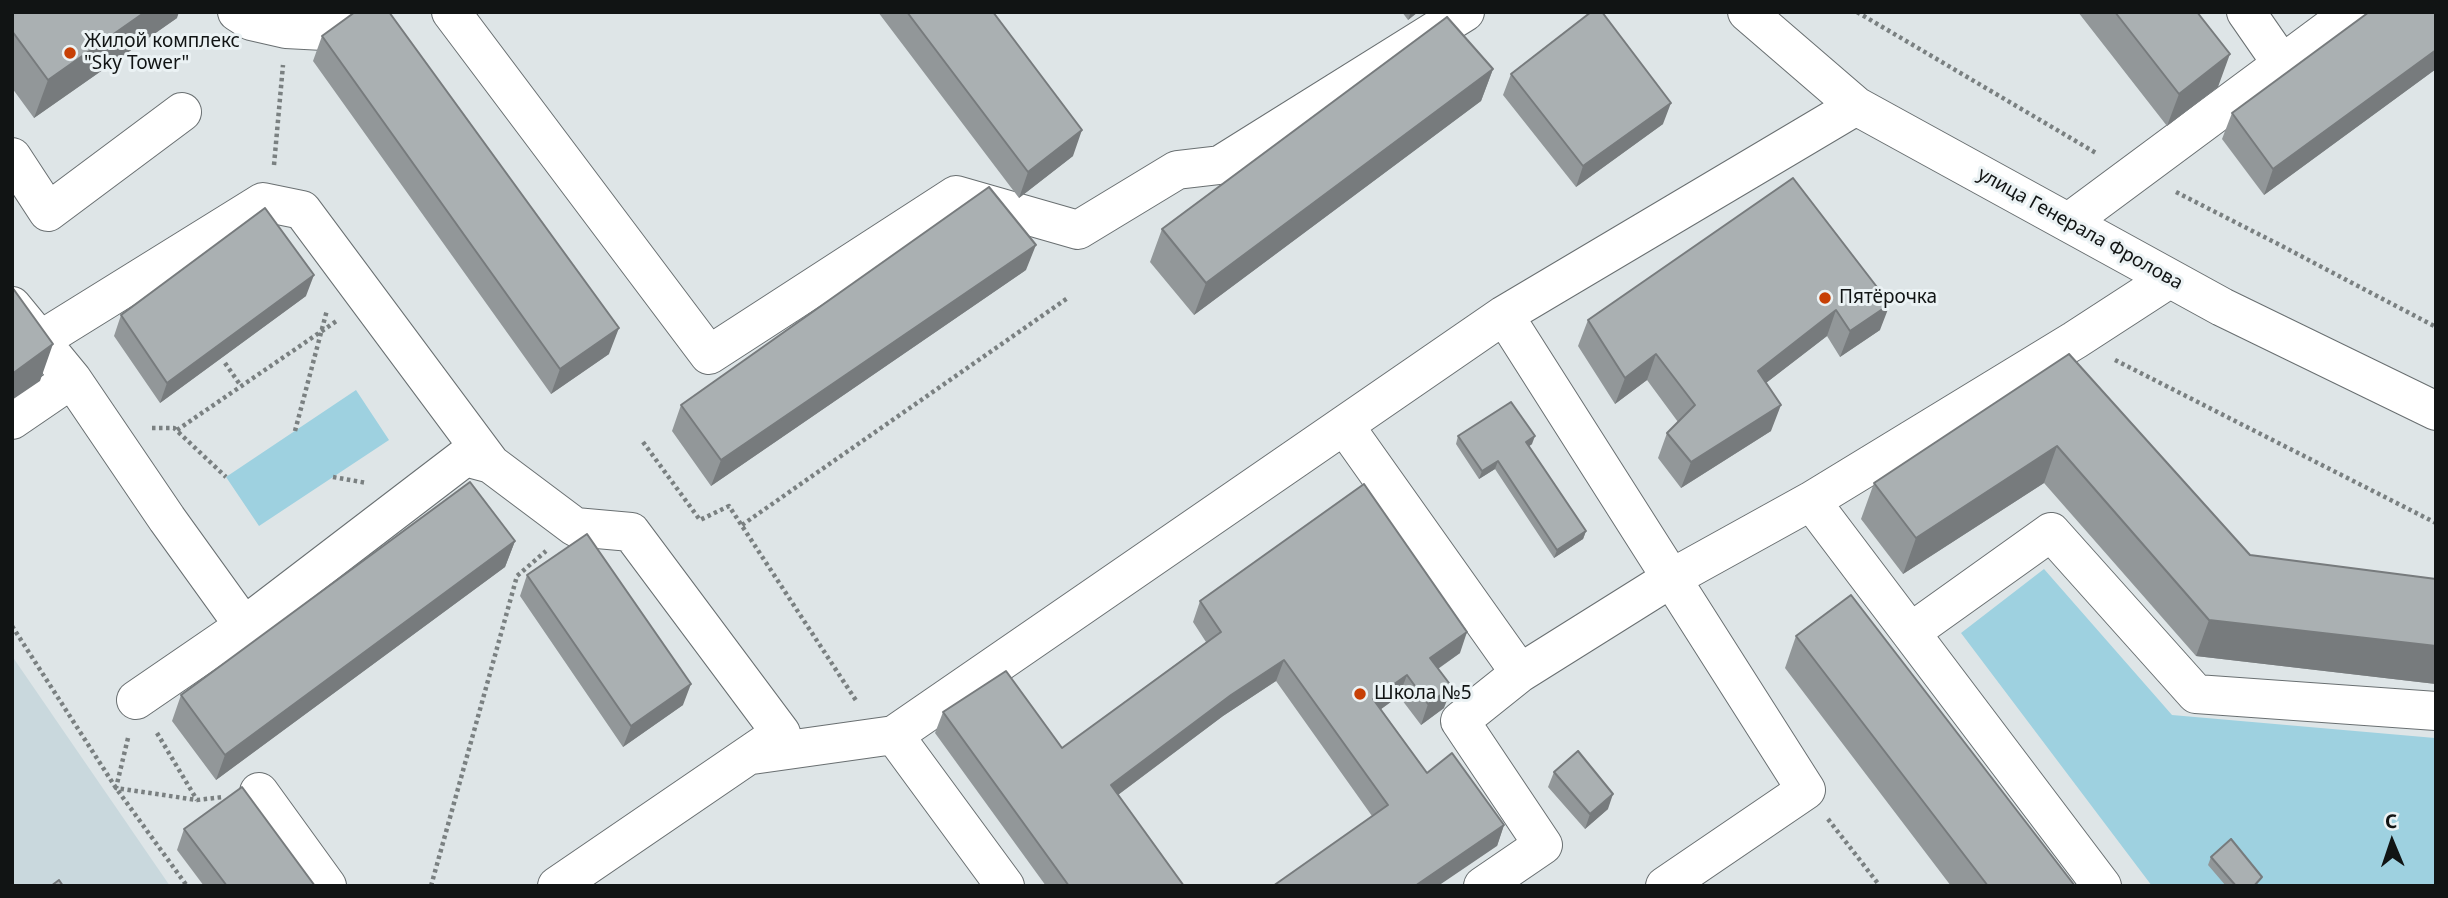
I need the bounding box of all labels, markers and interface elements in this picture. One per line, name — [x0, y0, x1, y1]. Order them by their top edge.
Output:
place label: Жилой комплекс "Sky Tower" — [84, 31, 240, 75]
marker: Жилой комплекс "Sky Tower" — [62, 45, 78, 61]
street label: улица Генерала Фролова — [1973, 163, 2187, 295]
place label: Пятёрочка — [1839, 287, 1937, 309]
marker: Пятёрочка — [1817, 290, 1833, 306]
place label: Школа №5 — [1374, 683, 1472, 705]
marker: Школа №5 — [1352, 686, 1368, 702]
north arrow — [2357, 807, 2427, 877]
text: С — [2385, 808, 2398, 834]

